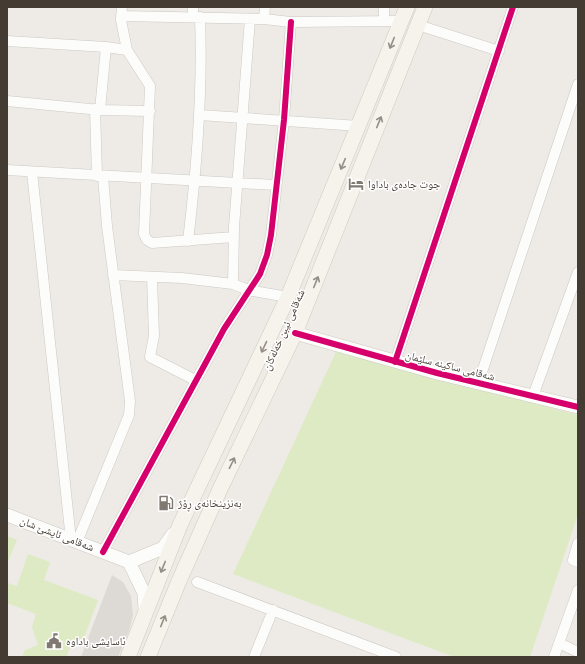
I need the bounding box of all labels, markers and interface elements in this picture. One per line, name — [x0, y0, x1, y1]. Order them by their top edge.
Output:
one-way arrow — [388, 37, 396, 49]
one-way arrow — [376, 117, 384, 129]
one-way arrow — [339, 157, 347, 169]
hotel icon: جوت جادەی باداوا — [347, 175, 365, 193]
place label: جوت جادەی باداوا — [368, 178, 440, 191]
one-way arrow — [312, 276, 320, 288]
street label: شەقامی ئیبن خەلەکان — [260, 288, 308, 372]
one-way arrow — [260, 341, 267, 353]
street label: شەقامی ساکینە سلێمان — [404, 349, 496, 383]
one-way arrow — [229, 458, 236, 470]
fuel station icon: بەنزینخانەی ڕۆژ — [157, 494, 175, 512]
place label: بەنزینخانەی ڕۆژ — [177, 497, 242, 512]
street label: شەقامی ئایشێ شان — [18, 514, 96, 554]
one-way arrow — [158, 561, 166, 573]
one-way arrow — [159, 615, 167, 627]
public building icon: ئاسايشى باداوه — [45, 632, 63, 650]
place label: ئاسايشى باداوه — [66, 635, 126, 648]

